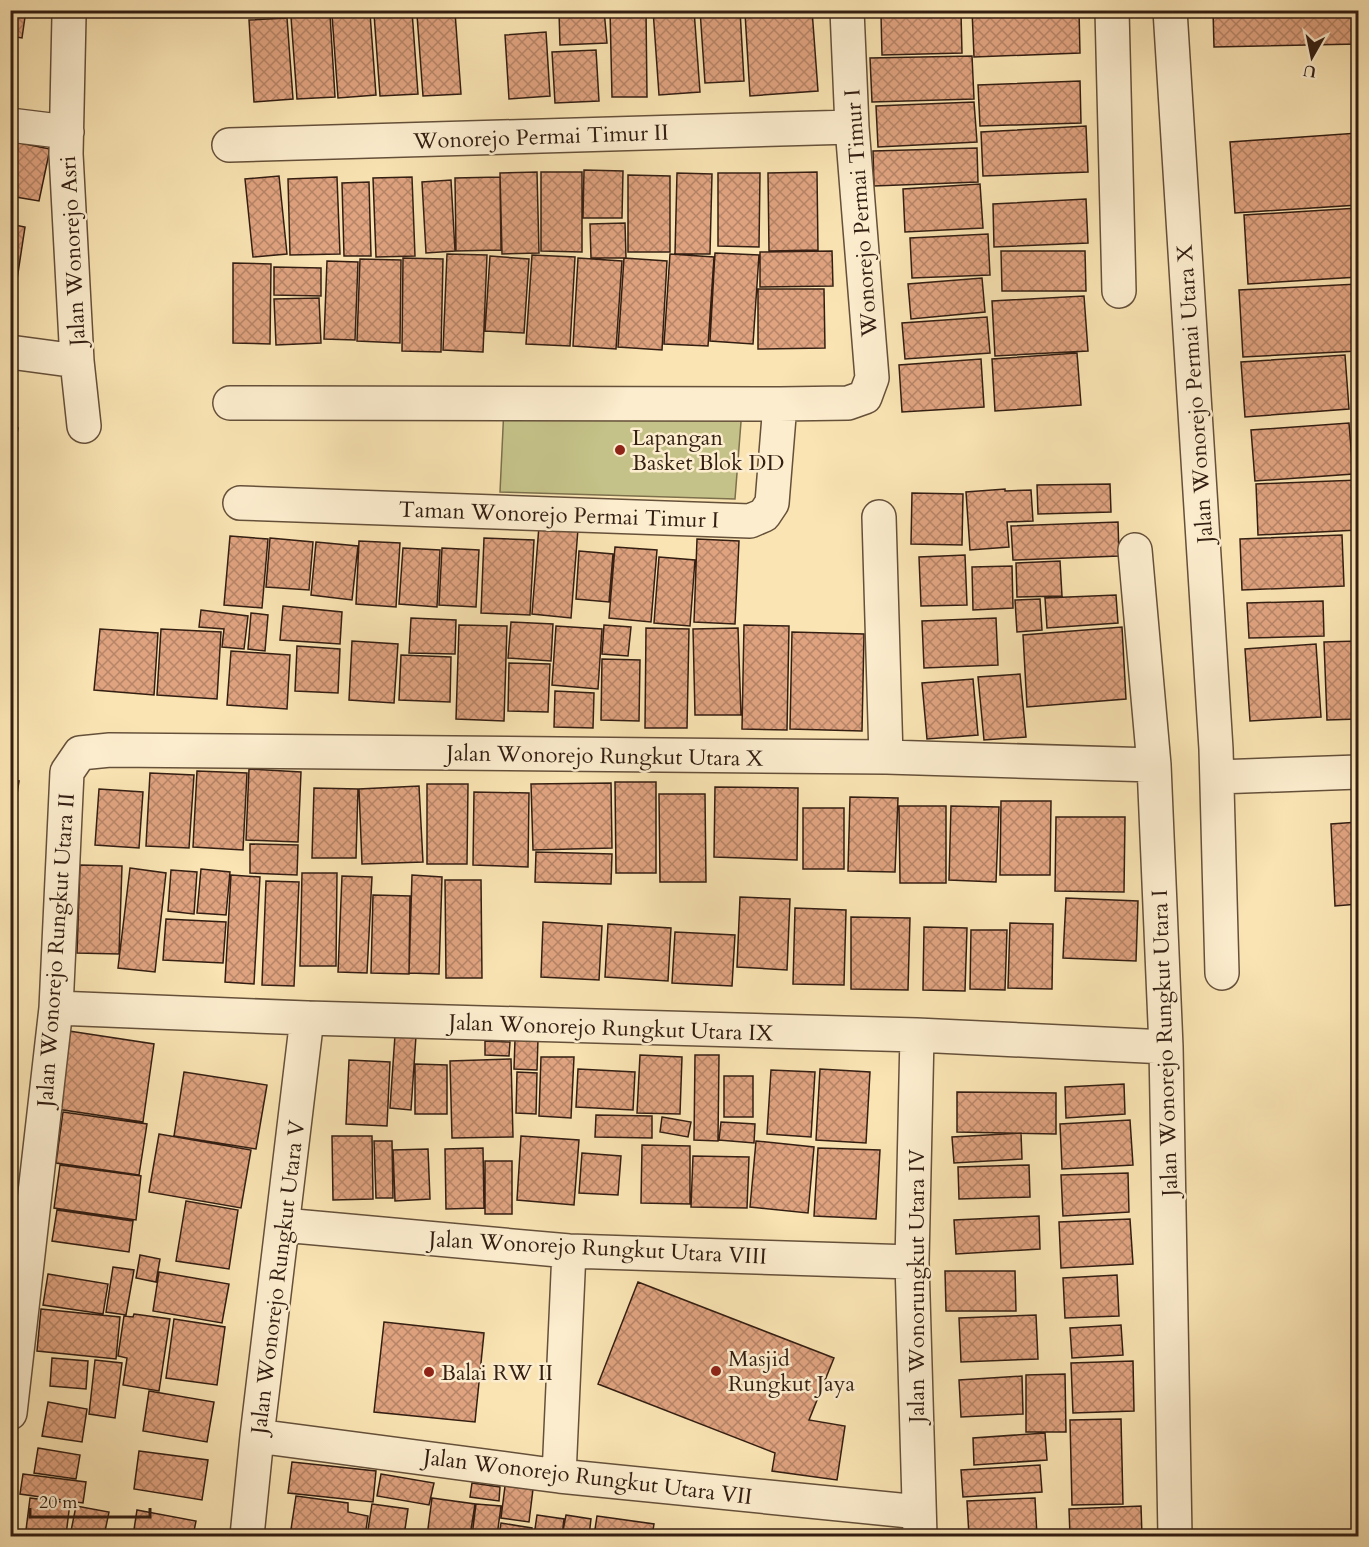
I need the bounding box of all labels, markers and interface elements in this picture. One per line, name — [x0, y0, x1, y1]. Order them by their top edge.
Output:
north arrow — [1282, 27, 1342, 87]
text: U — [1302, 59, 1318, 83]
street label: Wonorejo Permai Timur I — [837, 88, 885, 339]
street label: Wonorejo Permai Timur II — [412, 118, 669, 156]
street label: Jalan Wonorejo Asri — [53, 155, 93, 350]
street label: Jalan Wonorejo Permai Utara X — [1170, 243, 1221, 547]
place label: Lapangan Basket Blok DD — [632, 423, 784, 478]
marker: Lapangan Basket Blok DD — [613, 443, 627, 457]
street label: Taman Wonorejo Permai Timur I — [398, 494, 720, 536]
street label: Jalan Wonorejo Rungkut Utara X — [443, 738, 764, 774]
street label: Jalan Wonorejo Rungkut Utara II — [30, 792, 82, 1111]
street label: Jalan Wonorejo Rungkut Utara I — [1145, 889, 1185, 1200]
street label: Jalan Wonorejo Rungkut Utara IX — [445, 1007, 774, 1049]
street label: Jalan Wonorejo Rungkut Utara V — [243, 1118, 312, 1439]
street label: Jalan Wonorungkut Utara IV — [902, 1148, 932, 1426]
street label: Jalan Wonorejo Rungkut Utara VIII — [425, 1224, 768, 1272]
place label: Masjid Rungkut Jaya — [728, 1344, 855, 1399]
place label: Balai RW II — [441, 1358, 553, 1388]
marker: Masjid Rungkut Jaya — [709, 1364, 723, 1378]
marker: Balai RW II — [422, 1365, 436, 1379]
street label: Jalan Wonorejo Rungkut Utara VII — [419, 1442, 754, 1512]
scale bar — [30, 1481, 150, 1519]
text: 20 m — [39, 1490, 78, 1515]

